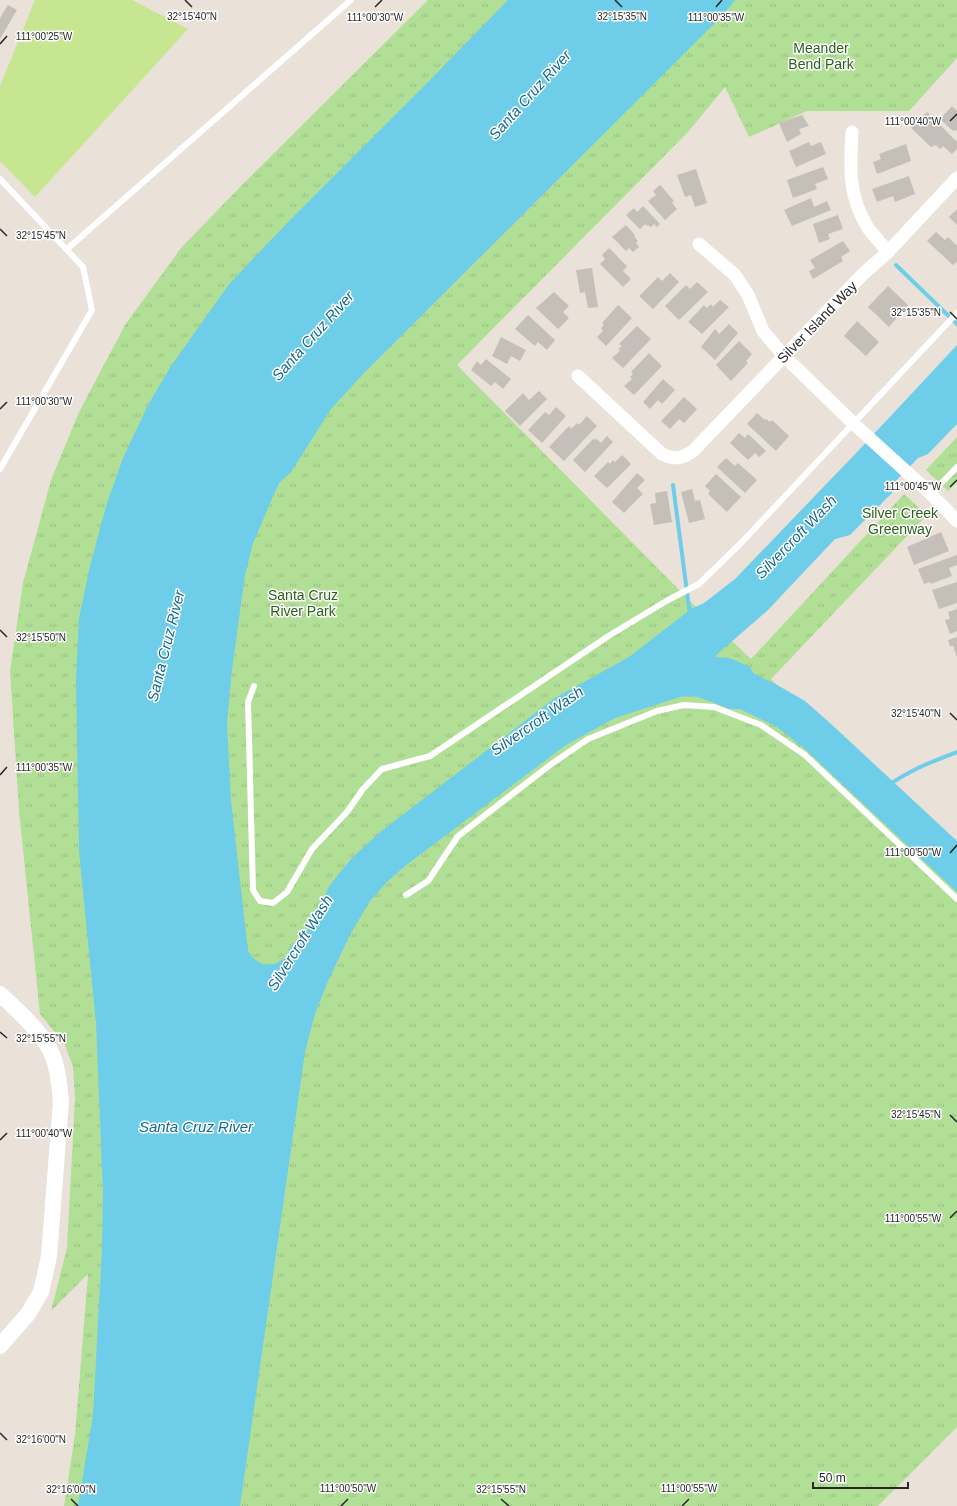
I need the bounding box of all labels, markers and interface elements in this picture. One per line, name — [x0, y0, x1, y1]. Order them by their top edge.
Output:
text: 32°15'40"N — [167, 11, 217, 22]
text: 32°15'35"N — [597, 11, 647, 22]
text: 111°00'30"W — [347, 12, 404, 23]
text: 111°00'35"W — [688, 12, 745, 23]
text: 111°00'25"W — [16, 31, 73, 42]
park label: Meander Bend Park — [788, 40, 855, 72]
water label: Santa Cruz River — [485, 46, 575, 143]
text: 111°00'40"W — [885, 116, 942, 127]
text: 32°15'45"N — [16, 230, 66, 241]
street label: Silver Island Way — [774, 278, 860, 366]
water label: Santa Cruz River — [268, 287, 358, 384]
text: 32°15'35"N — [891, 307, 941, 318]
text: 111°00'30"W — [16, 396, 73, 407]
text: 111°00'45"W — [885, 481, 942, 492]
water label: Silvercroft Wash — [752, 492, 840, 582]
park label: Silver Creek Greenway — [862, 505, 939, 537]
water label: Santa Cruz River — [143, 587, 188, 703]
park label: Santa Cruz River Park — [268, 587, 338, 619]
text: 32°15'50"N — [16, 632, 66, 643]
water label: Silvercroft Wash — [487, 682, 586, 759]
text: 32°15'40"N — [891, 708, 941, 719]
text: 111°00'35"W — [16, 762, 73, 773]
text: 111°00'50"W — [885, 847, 942, 858]
water label: Silvercroft Wash — [264, 892, 336, 993]
text: 32°15'55"N — [16, 1033, 66, 1044]
text: 32°15'45"N — [891, 1109, 941, 1120]
water label: Santa Cruz River — [139, 1118, 254, 1135]
text: 111°00'40"W — [16, 1128, 73, 1139]
text: 111°00'55"W — [885, 1213, 942, 1224]
text: 32°16'00"N — [16, 1434, 66, 1445]
scale bar — [813, 1464, 908, 1490]
text: 50 m — [819, 1471, 846, 1485]
text: 111°00'50"W — [320, 1483, 377, 1494]
text: 111°00'55"W — [661, 1483, 718, 1494]
text: 32°16'00"N — [46, 1484, 96, 1495]
text: 32°15'55"N — [476, 1484, 526, 1495]

